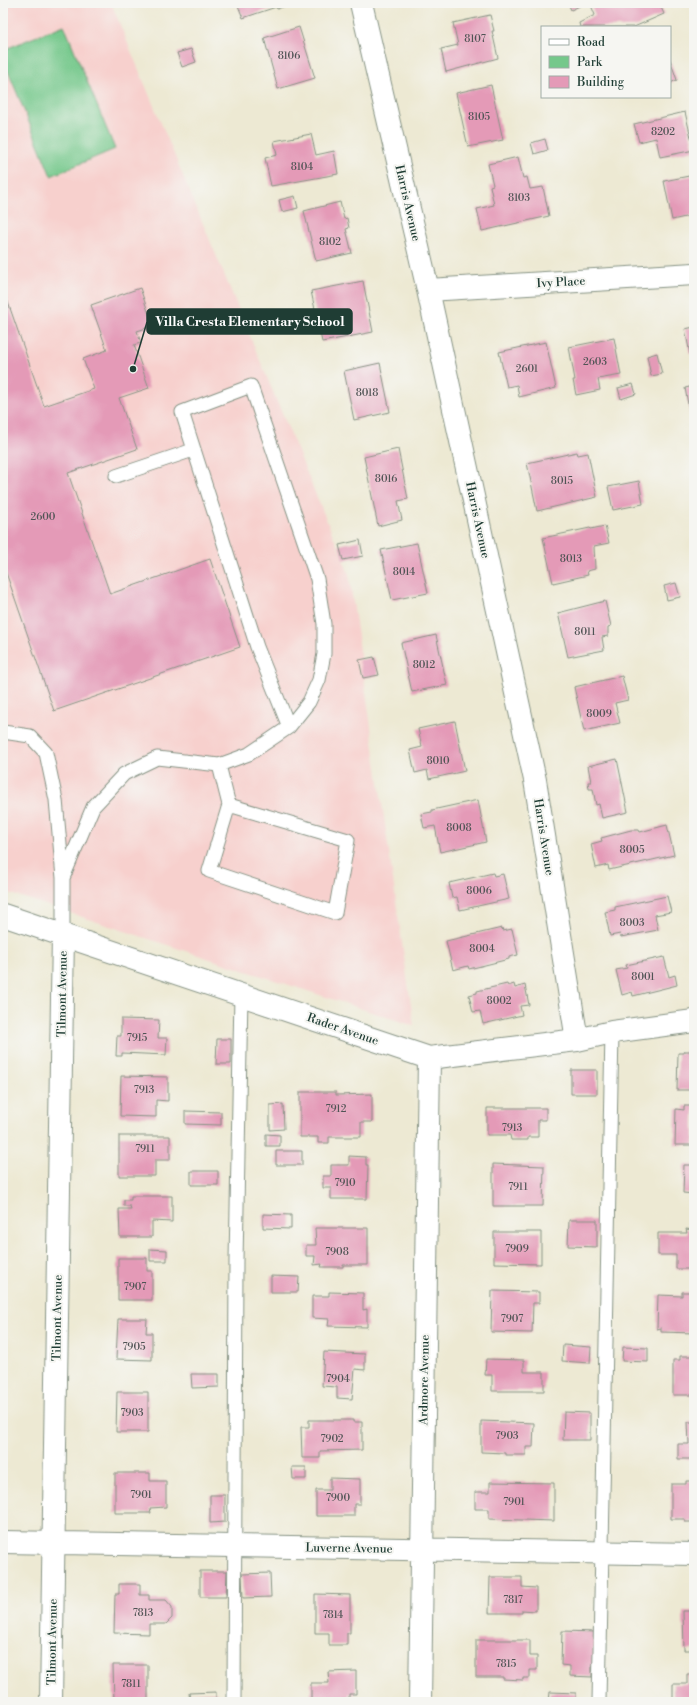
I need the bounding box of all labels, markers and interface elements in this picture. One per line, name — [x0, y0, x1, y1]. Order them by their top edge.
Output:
legend — [541, 26, 671, 98]
house number: 8107 — [464, 33, 486, 45]
text: Road — [577, 35, 605, 50]
house number: 8106 — [278, 50, 300, 62]
text: Park — [577, 55, 603, 70]
text: Building — [576, 75, 625, 90]
house number: 8105 — [468, 111, 491, 123]
house number: 8202 — [651, 126, 675, 138]
house number: 8104 — [291, 161, 313, 173]
street label: Harris Avenue — [391, 164, 424, 243]
house number: 8103 — [508, 192, 531, 204]
house number: 8102 — [319, 236, 341, 248]
street label: Ivy Place — [536, 274, 586, 291]
callout: Villa Cresta Elementary School — [147, 309, 352, 334]
text: Villa Cresta Elementary School — [155, 314, 345, 330]
house number: 2603 — [583, 356, 607, 368]
house number: 2601 — [516, 363, 539, 375]
house number: 8018 — [356, 387, 378, 399]
house number: 8016 — [375, 473, 397, 485]
house number: 8015 — [551, 475, 574, 487]
street label: Harris Avenue — [462, 481, 493, 560]
house number: 2600 — [30, 511, 56, 523]
house number: 8013 — [560, 553, 583, 565]
house number: 8014 — [393, 566, 415, 578]
house number: 8011 — [574, 626, 596, 638]
house number: 8012 — [413, 659, 436, 671]
house number: 8009 — [586, 708, 612, 720]
house number: 8010 — [426, 755, 450, 767]
street label: Harris Avenue — [530, 797, 557, 877]
house number: 8008 — [446, 822, 472, 834]
house number: 8005 — [620, 844, 645, 856]
house number: 8006 — [466, 885, 492, 897]
house number: 8003 — [620, 917, 645, 929]
house number: 8004 — [469, 943, 495, 955]
street label: Tilmont Avenue — [54, 951, 71, 1037]
house number: 8001 — [631, 971, 655, 983]
house number: 8002 — [487, 995, 512, 1007]
street label: Rader Avenue — [305, 1010, 381, 1049]
house number: 7915 — [127, 1032, 148, 1044]
house number: 7913 — [134, 1084, 155, 1096]
house number: 7912 — [326, 1103, 347, 1115]
house number: 7913 — [502, 1122, 523, 1134]
house number: 7911 — [135, 1143, 155, 1155]
house number: 7910 — [334, 1177, 356, 1189]
house number: 7911 — [508, 1181, 528, 1193]
house number: 7909 — [505, 1243, 529, 1255]
house number: 7908 — [325, 1246, 349, 1258]
street label: Tilmont Avenue — [49, 1275, 66, 1361]
house number: 7907 — [124, 1281, 146, 1293]
house number: 7907 — [501, 1313, 523, 1325]
street label: Ardmore Avenue — [416, 1335, 433, 1426]
house number: 7905 — [122, 1341, 146, 1353]
house number: 7904 — [326, 1373, 350, 1385]
house number: 7903 — [120, 1407, 144, 1419]
house number: 7903 — [495, 1430, 519, 1442]
house number: 7902 — [320, 1433, 344, 1445]
house number: 7901 — [130, 1489, 152, 1501]
house number: 7900 — [326, 1492, 350, 1504]
house number: 7901 — [503, 1496, 525, 1508]
street label: Luverne Avenue — [305, 1540, 393, 1557]
house number: 7817 — [503, 1594, 523, 1606]
street label: Tilmont Avenue — [44, 1599, 61, 1685]
house number: 7813 — [133, 1607, 154, 1619]
house number: 7814 — [323, 1609, 343, 1621]
house number: 7815 — [496, 1658, 517, 1670]
house number: 7811 — [121, 1678, 142, 1690]

